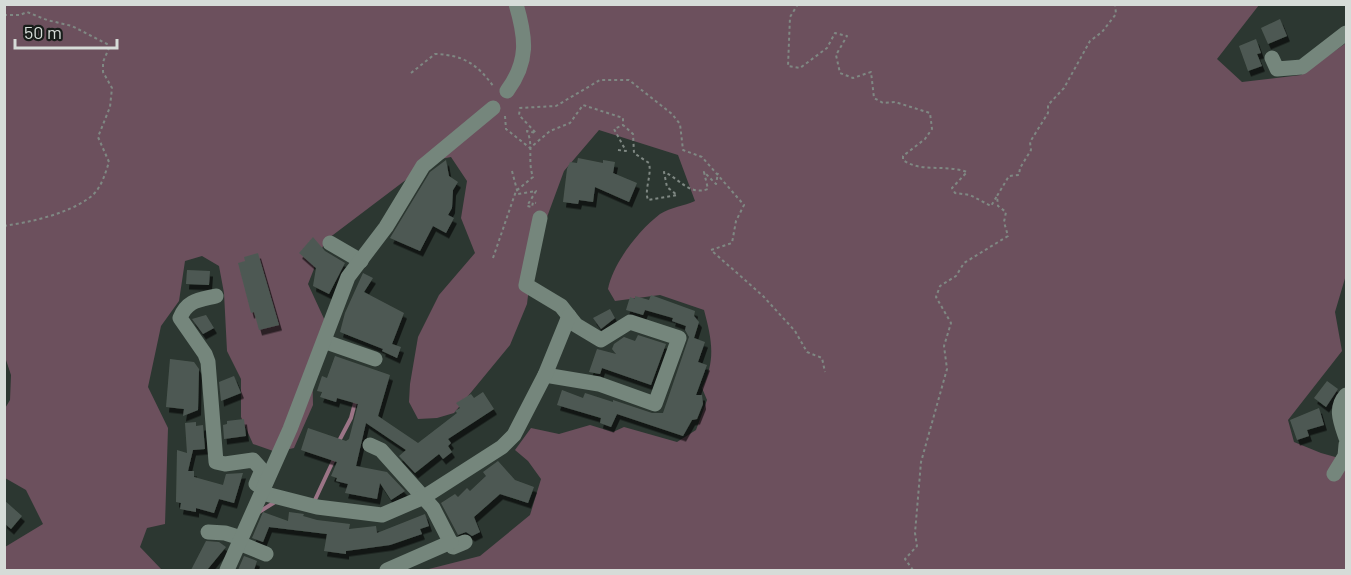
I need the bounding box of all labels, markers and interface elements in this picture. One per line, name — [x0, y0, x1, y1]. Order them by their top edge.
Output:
scale bar — [15, 12, 117, 50]
text: 50 m — [24, 21, 62, 43]

